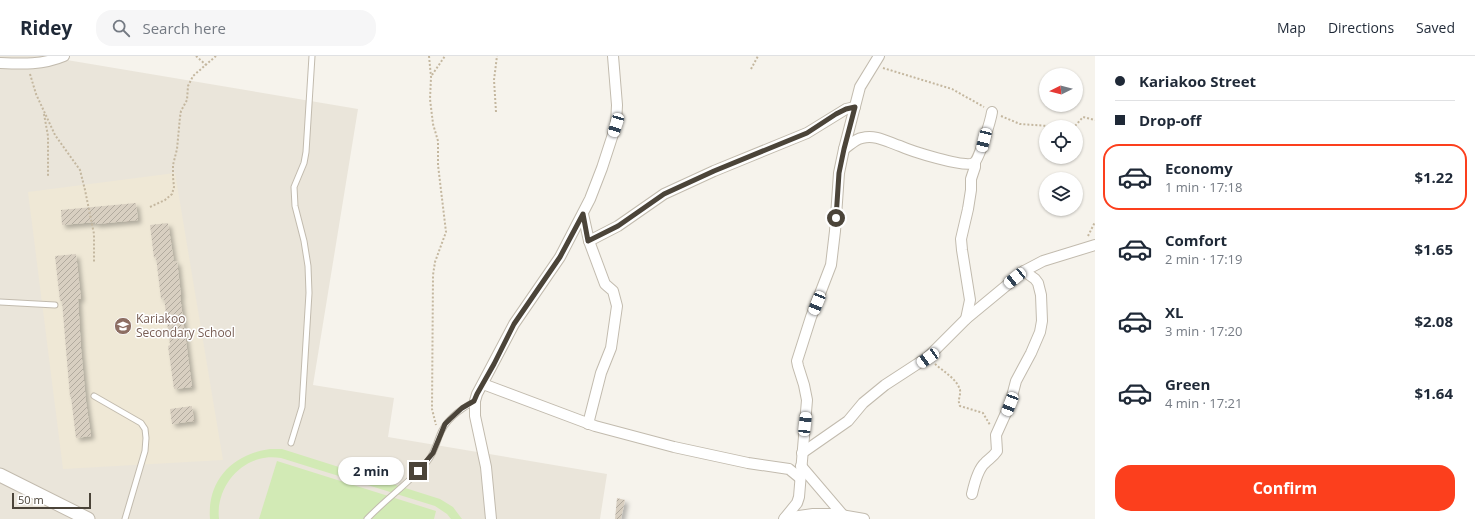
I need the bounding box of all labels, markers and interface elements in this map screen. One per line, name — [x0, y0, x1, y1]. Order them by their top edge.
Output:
search box — [96, 10, 376, 46]
text: Ridey — [20, 15, 72, 41]
icon: search — [110, 17, 132, 39]
text: Search here — [142, 18, 226, 38]
text: Map — [1277, 18, 1306, 37]
text: Directions — [1328, 18, 1394, 37]
text: Saved — [1416, 18, 1455, 37]
north arrow — [1039, 68, 1083, 112]
map controls — [1039, 68, 1083, 216]
text: Kariakoo Street — [1139, 71, 1256, 91]
text: Drop-off — [1139, 110, 1201, 130]
car — [607, 112, 625, 138]
button: locate — [1039, 120, 1083, 164]
car — [975, 127, 993, 153]
text: Economy — [1165, 158, 1233, 178]
icon: car — [1117, 159, 1153, 195]
text: $1.22 — [1414, 167, 1453, 187]
button: layers — [1039, 172, 1083, 216]
text: 1 min · 17:18 — [1165, 178, 1242, 196]
route start — [827, 209, 845, 227]
text: Comfort — [1165, 230, 1227, 250]
icon: car — [1117, 231, 1153, 267]
text: $1.65 — [1414, 239, 1453, 259]
text: 2 min · 17:19 — [1165, 250, 1242, 268]
car — [1002, 266, 1028, 290]
car — [807, 290, 827, 316]
text: XL — [1165, 302, 1183, 322]
icon: car — [1117, 303, 1153, 339]
place label: Kariakoo Secondary School — [136, 310, 235, 341]
text: $2.08 — [1414, 311, 1453, 331]
school or university icon: Kariakoo Secondary School — [113, 316, 133, 336]
text: 3 min · 17:20 — [1165, 322, 1242, 340]
car — [915, 346, 941, 370]
text: Green — [1165, 374, 1210, 394]
icon: car — [1117, 375, 1153, 411]
text: $1.64 — [1414, 383, 1453, 403]
car — [1000, 391, 1020, 417]
text: 4 min · 17:21 — [1165, 394, 1242, 412]
car — [798, 411, 812, 437]
callout: 2 min — [338, 457, 404, 485]
text: 2 min — [353, 462, 389, 480]
route end — [409, 462, 427, 480]
button: Confirm — [1115, 465, 1455, 511]
scale bar — [12, 491, 91, 510]
text: 50 m — [18, 492, 44, 507]

